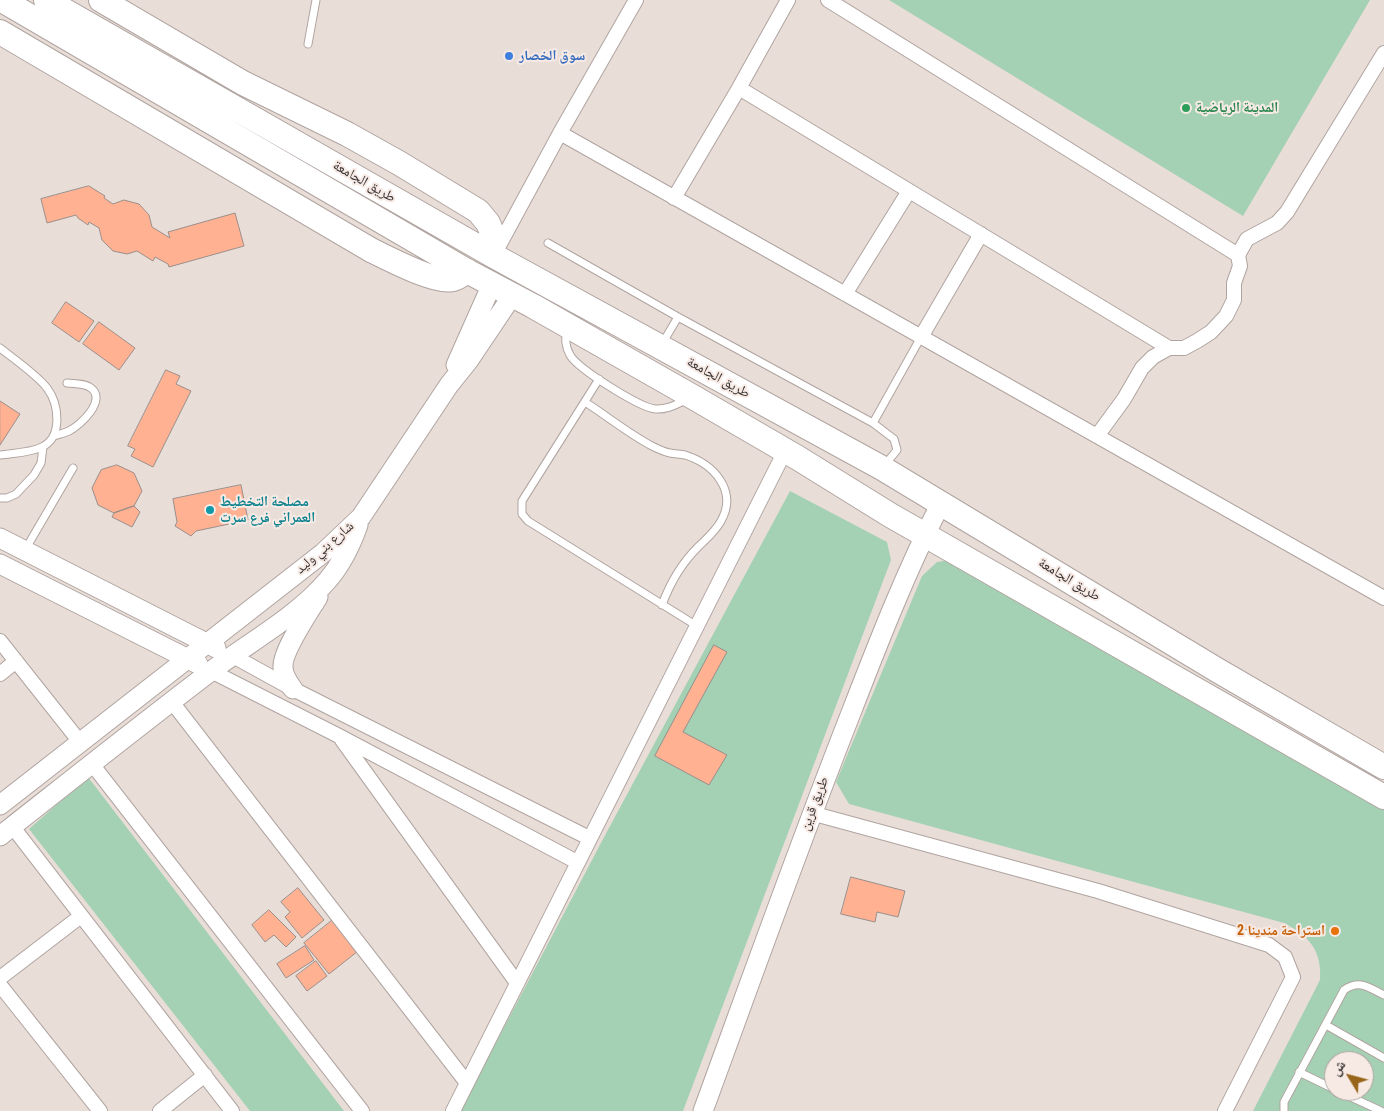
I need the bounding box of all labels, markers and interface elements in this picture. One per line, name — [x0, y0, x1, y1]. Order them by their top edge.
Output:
place label: سوق الخصار — [519, 48, 585, 64]
marker: سوق الخصار — [503, 50, 515, 62]
place label: المدينة الرياضية — [1196, 100, 1278, 116]
marker: المدينة الرياضية — [1180, 102, 1192, 114]
street label: طريق الجامعة — [330, 157, 398, 207]
street label: طريق الجامعة — [684, 354, 752, 402]
place label: مصلحة التخطيط العمراني فرع سرت — [220, 494, 315, 526]
marker: مصلحة التخطيط العمراني فرع سرت — [204, 504, 216, 516]
street label: شارع بني وليد — [292, 518, 358, 578]
street label: طريق الجامعة — [1035, 555, 1103, 605]
street label: طريق قرين — [797, 775, 833, 833]
place label: استراحة مندينا 2 — [1237, 923, 1325, 939]
marker: استراحة مندينا 2 — [1329, 925, 1341, 937]
north arrow — [1324, 1051, 1374, 1101]
text: ش — [1327, 1057, 1349, 1078]

